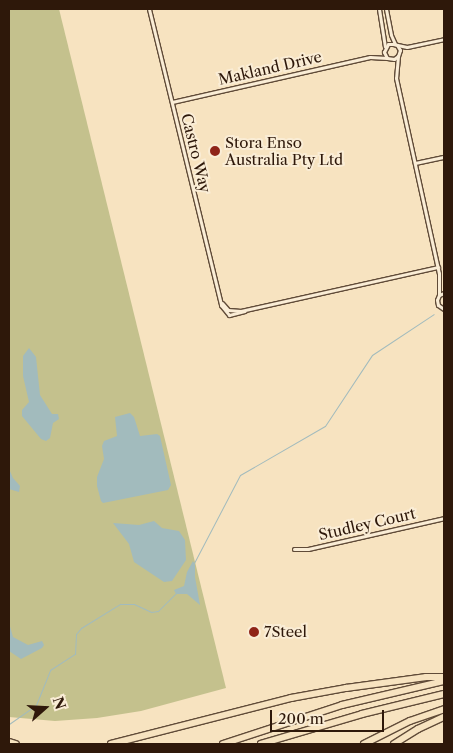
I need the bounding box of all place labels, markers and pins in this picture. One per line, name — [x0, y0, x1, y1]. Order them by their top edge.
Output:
place label: Stora Enso Australia Pty Ltd — [225, 133, 344, 168]
marker: Stora Enso Australia Pty Ltd — [209, 145, 221, 157]
place label: 7Steel — [264, 623, 307, 641]
marker: 7Steel — [248, 626, 260, 638]

